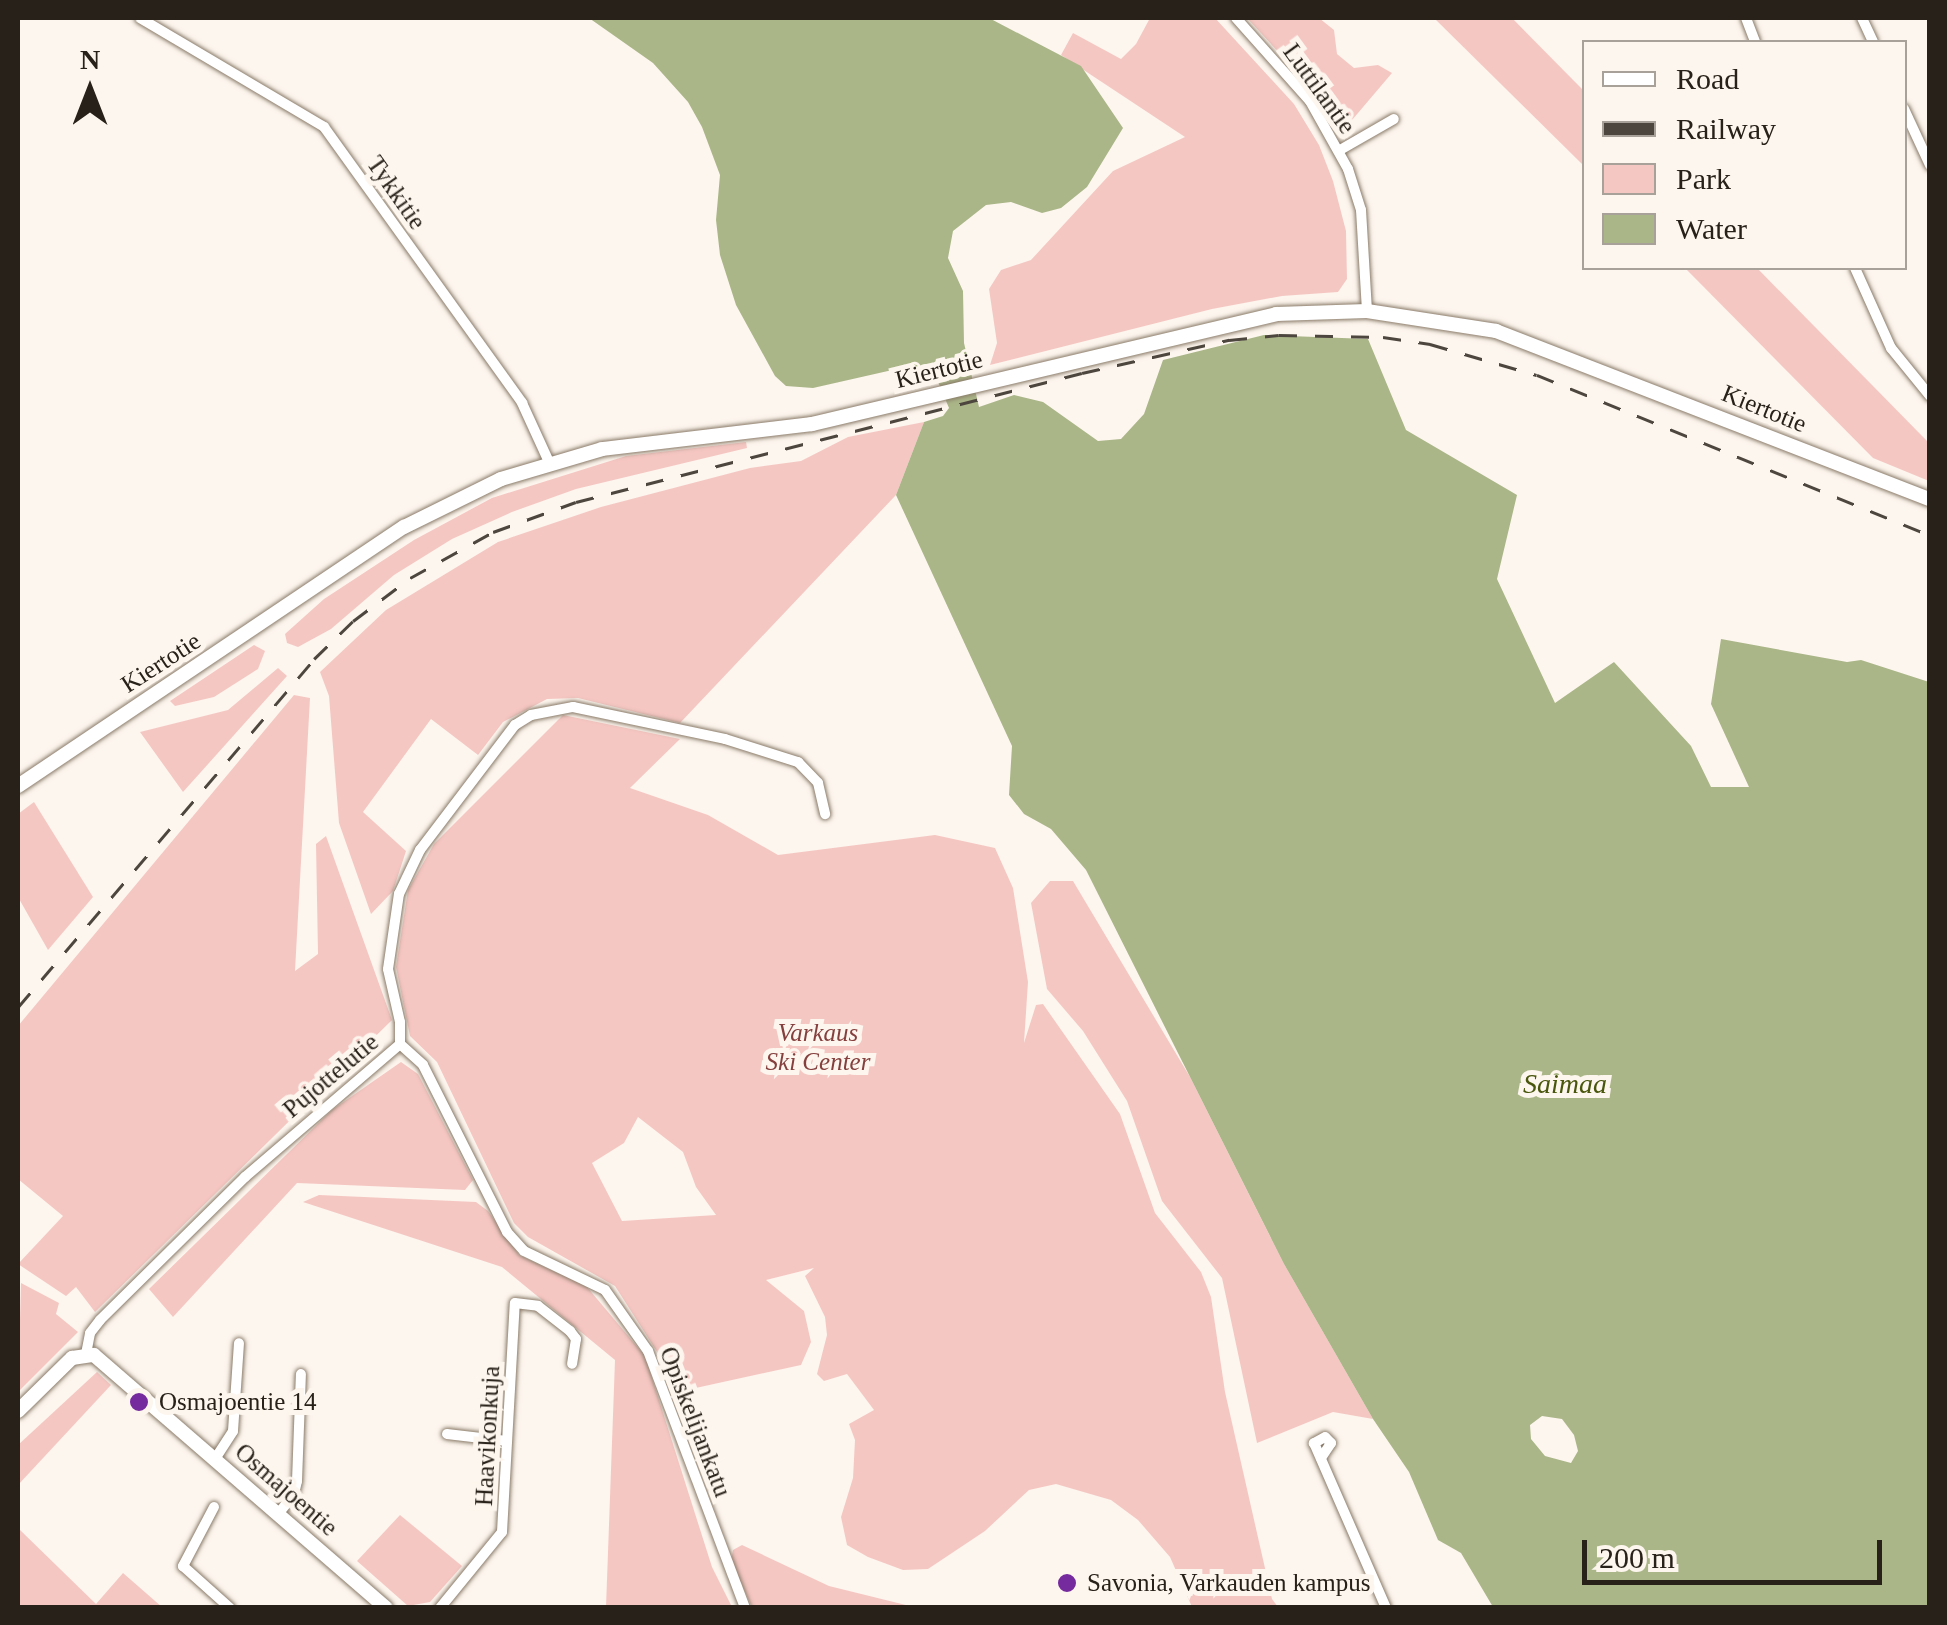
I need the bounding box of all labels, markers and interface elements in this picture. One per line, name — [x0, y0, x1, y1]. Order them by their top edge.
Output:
street label: Luttilantie — [1276, 38, 1362, 140]
north arrow — [40, 40, 140, 140]
legend — [1582, 40, 1907, 270]
text: N — [80, 44, 100, 75]
text: Road — [1676, 62, 1739, 95]
text: Railway — [1676, 112, 1776, 145]
street label: Tykkitie — [360, 150, 432, 236]
text: Park — [1676, 162, 1731, 195]
text: Water — [1676, 212, 1747, 245]
street label: Kiertotie — [892, 345, 986, 395]
street label: Kiertotie — [1717, 378, 1811, 440]
street label: Kiertotie — [116, 626, 206, 700]
park label: Varkaus Ski Center — [766, 1019, 870, 1078]
street label: Pujottelutie — [277, 1027, 385, 1125]
water label: Saimaa — [1523, 1067, 1607, 1101]
street label: Opiskelijankatu — [653, 1343, 737, 1501]
street label: Haavikonkuja — [469, 1365, 507, 1507]
place label: Osmajoentie 14 — [159, 1387, 317, 1417]
marker: Osmajoentie 14 — [128, 1391, 150, 1413]
street label: Osmajoentie — [228, 1437, 344, 1543]
scale bar — [1587, 1520, 1887, 1582]
text: 200 m — [1599, 1541, 1675, 1574]
place label: Savonia, Varkauden kampus — [1087, 1568, 1371, 1598]
marker: Savonia, Varkauden kampus — [1056, 1572, 1078, 1594]

